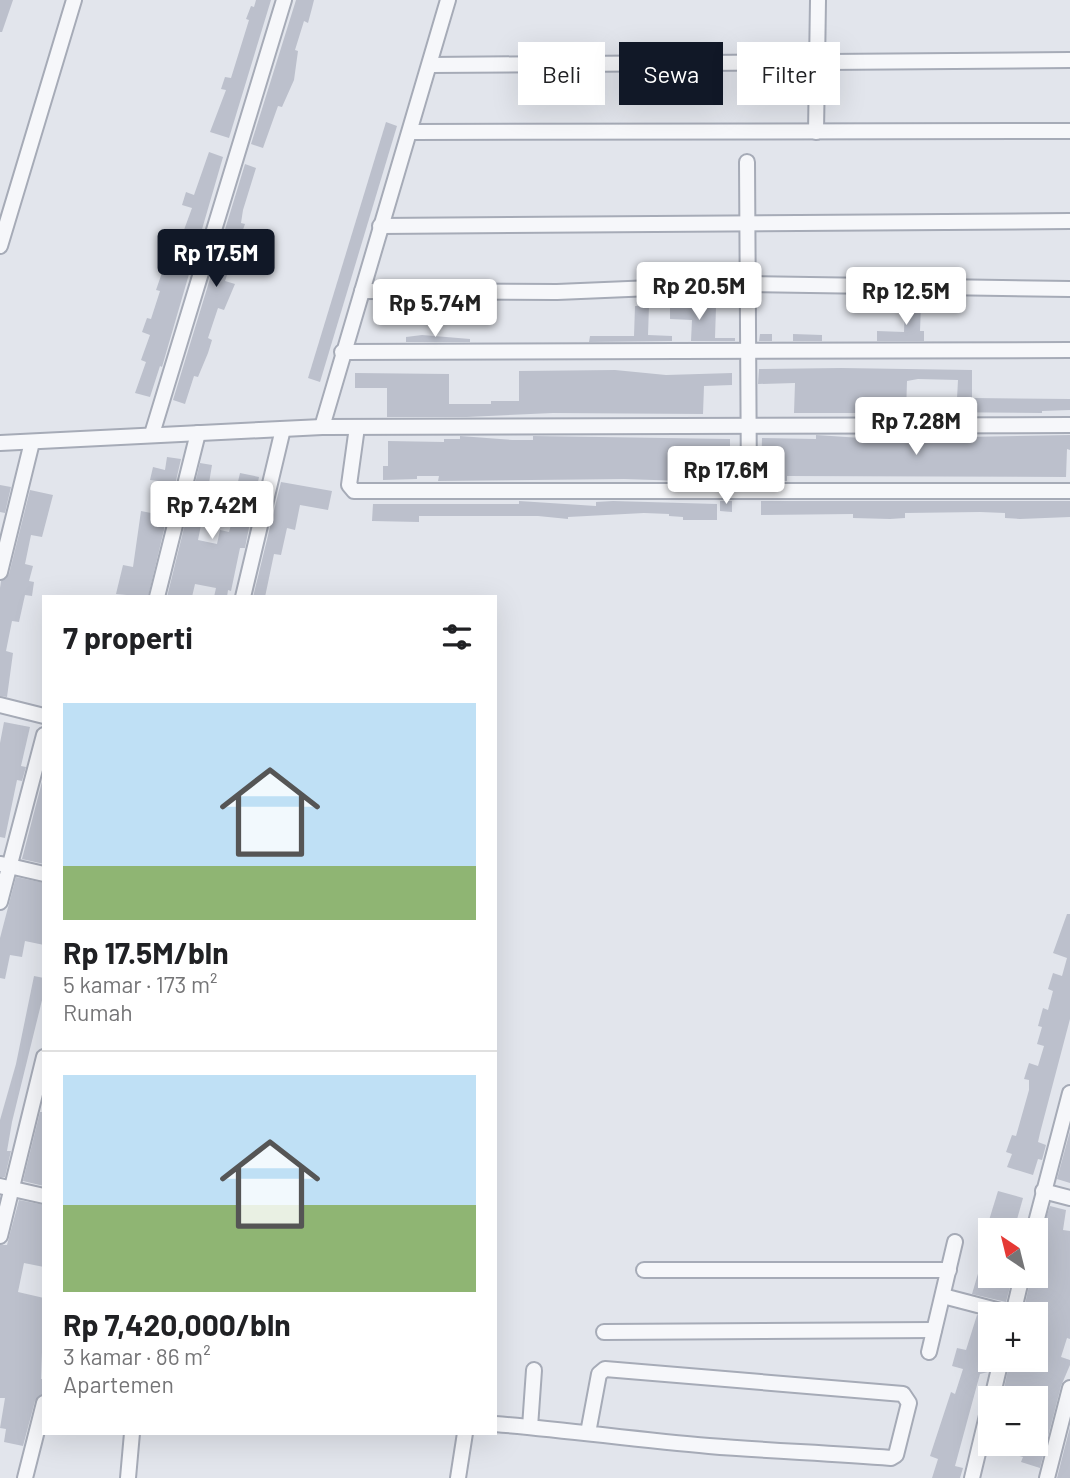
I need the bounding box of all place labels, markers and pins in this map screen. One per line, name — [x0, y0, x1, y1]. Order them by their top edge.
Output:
pin: Rp 17.5M — [144, 230, 288, 289]
pin: Rp 20.5M — [627, 262, 771, 322]
pin: Rp 12.5M — [834, 268, 978, 327]
pin: Rp 5.74M — [363, 280, 507, 339]
pin: Rp 7.28M — [844, 398, 988, 457]
pin: Rp 17.6M — [654, 447, 798, 506]
pin: Rp 7.42M — [140, 482, 284, 541]

